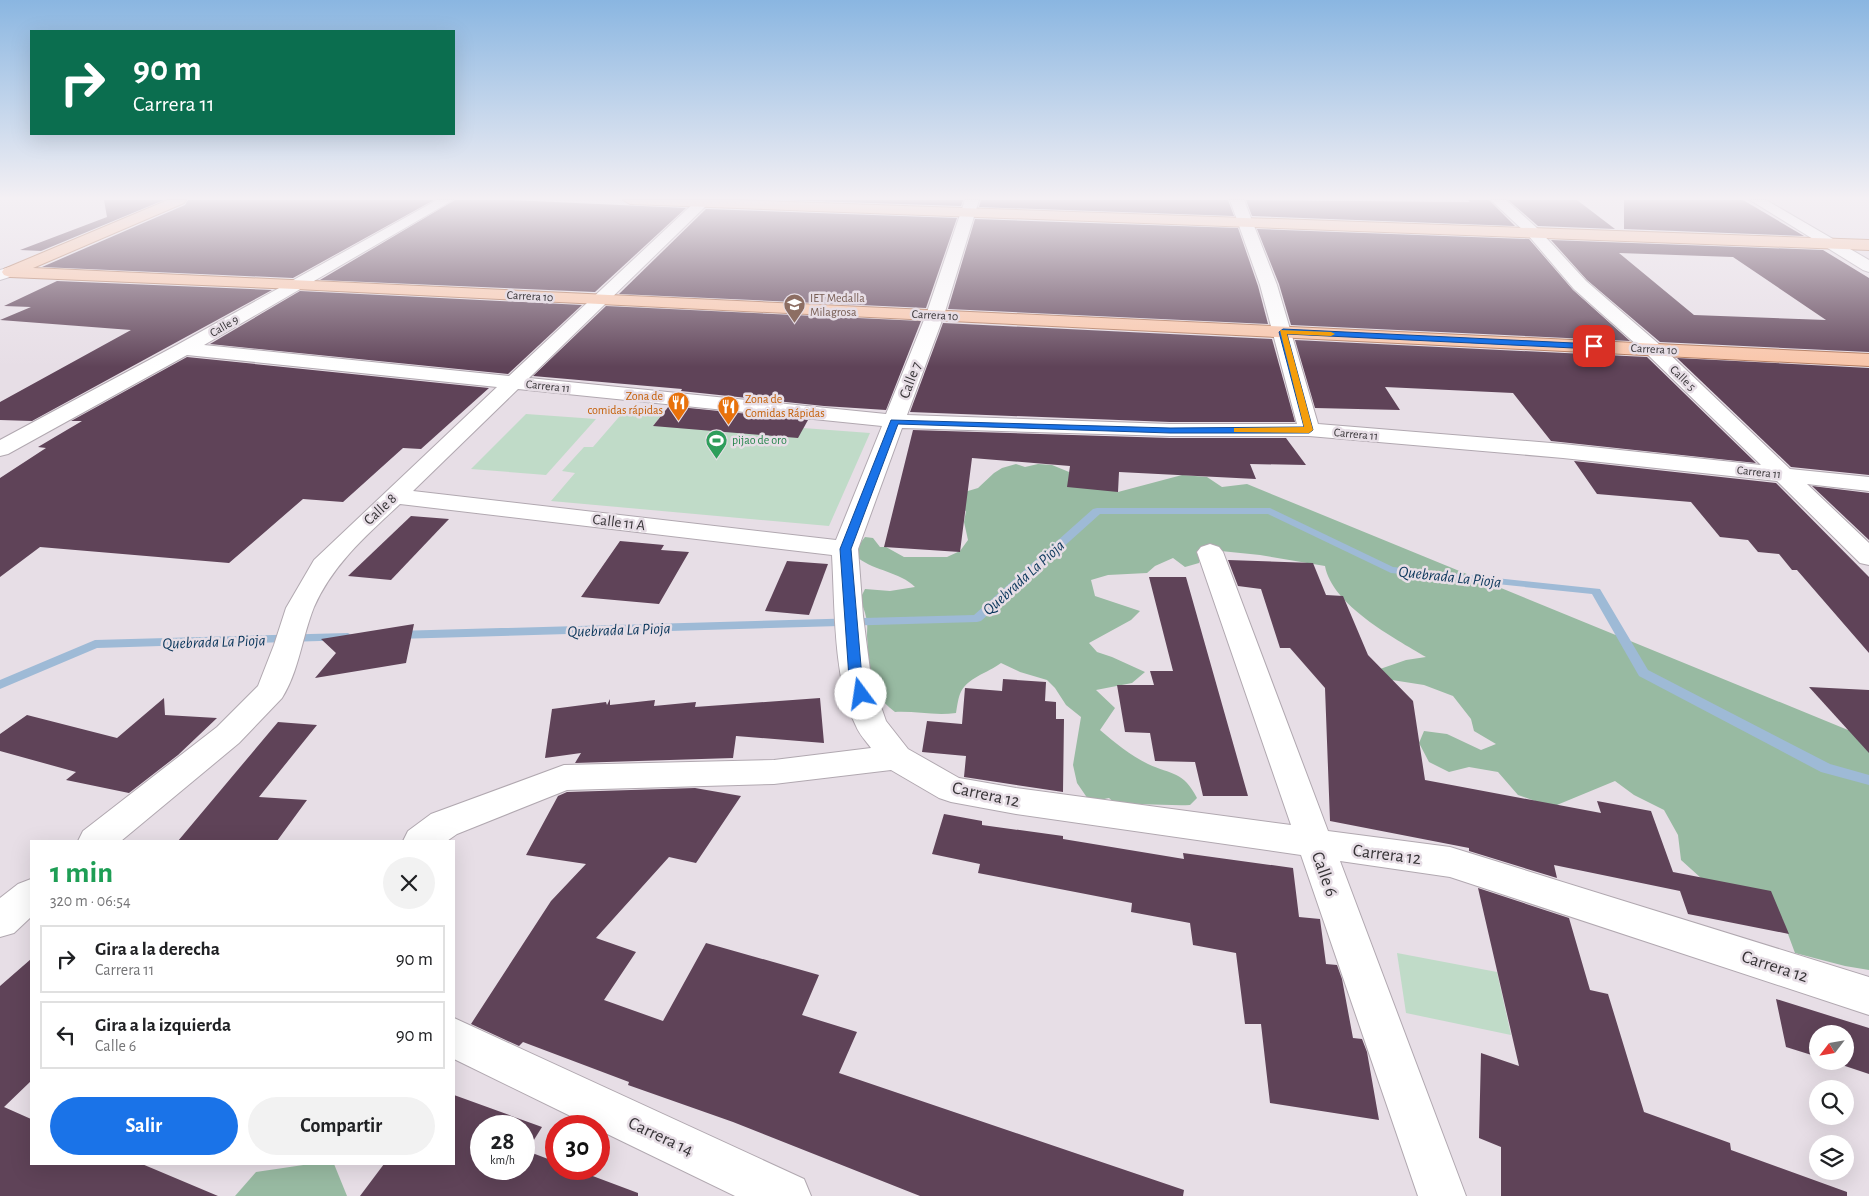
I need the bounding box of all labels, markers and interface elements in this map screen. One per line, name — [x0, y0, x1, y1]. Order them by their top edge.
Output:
icon: right — [50, 50, 115, 115]
text: 90 m — [133, 52, 202, 87]
text: Carrera 11 — [133, 93, 215, 115]
street label: Carrera 10 — [506, 289, 554, 303]
place label: IET Medalla Milagrosa — [810, 292, 865, 318]
school or university icon: IET Medalla Milagrosa — [782, 293, 806, 324]
street label: Carrera 10 — [911, 308, 959, 322]
street label: Calle 9 — [208, 313, 241, 339]
pin — [1573, 325, 1615, 367]
icon: arrive — [1580, 332, 1608, 360]
street label: Carrera 10 — [1630, 342, 1678, 356]
street label: Calle 7 — [897, 360, 924, 401]
street label: Calle 5 — [1668, 363, 1698, 393]
street label: Carrera 11 — [525, 378, 571, 394]
place label: Zona de comidas rápidas — [587, 390, 663, 416]
restaurant icon: Zona de comidas rápidas — [667, 391, 691, 422]
place label: Zona de Comidas Rápidas — [745, 393, 825, 419]
restaurant icon: Zona de Comidas Rápidas — [717, 394, 741, 425]
street label: Carrera 11 — [1333, 426, 1379, 442]
sports icon: pijao de oro — [704, 428, 728, 459]
place label: pijao de oro — [732, 434, 787, 447]
street label: Carrera 11 — [1736, 464, 1782, 480]
street label: Calle 8 — [361, 491, 400, 528]
street label: Calle 11 A — [592, 512, 646, 533]
water label: Quebrada La Pioja — [980, 537, 1068, 619]
water label: Quebrada La Pioja — [1398, 564, 1502, 591]
water label: Quebrada La Pioja — [567, 620, 671, 641]
water label: Quebrada La Pioja — [162, 632, 266, 653]
position arrow — [834, 667, 886, 719]
street label: Carrera 12 — [950, 779, 1021, 811]
street label: Carrera 12 — [1352, 842, 1422, 868]
street label: Calle 6 — [1308, 850, 1340, 899]
button: close — [383, 857, 435, 909]
text: 1 min — [50, 858, 113, 888]
text: 320 m · 06:54 — [50, 893, 131, 909]
text: Gira a la derecha — [95, 940, 220, 959]
icon: right — [52, 945, 80, 973]
street label: Carrera 12 — [1739, 948, 1810, 986]
text: 90 m — [396, 950, 433, 969]
text: Carrera 11 — [95, 962, 154, 978]
text: Gira a la izquierda — [95, 1016, 231, 1035]
icon: left — [52, 1021, 80, 1049]
north arrow — [1809, 1025, 1854, 1070]
map controls — [1809, 1025, 1854, 1180]
text: 90 m — [396, 1026, 433, 1045]
text: Calle 6 — [95, 1038, 136, 1054]
button: search — [1809, 1080, 1854, 1125]
button: Salir — [50, 1097, 238, 1155]
button: Compartir — [248, 1097, 435, 1155]
street label: Carrera 14 — [625, 1114, 696, 1160]
speed limit sign: 30 — [545, 1115, 610, 1180]
text: 28 — [490, 1129, 515, 1154]
button: layers — [1809, 1135, 1854, 1180]
text: km/h — [490, 1154, 515, 1166]

